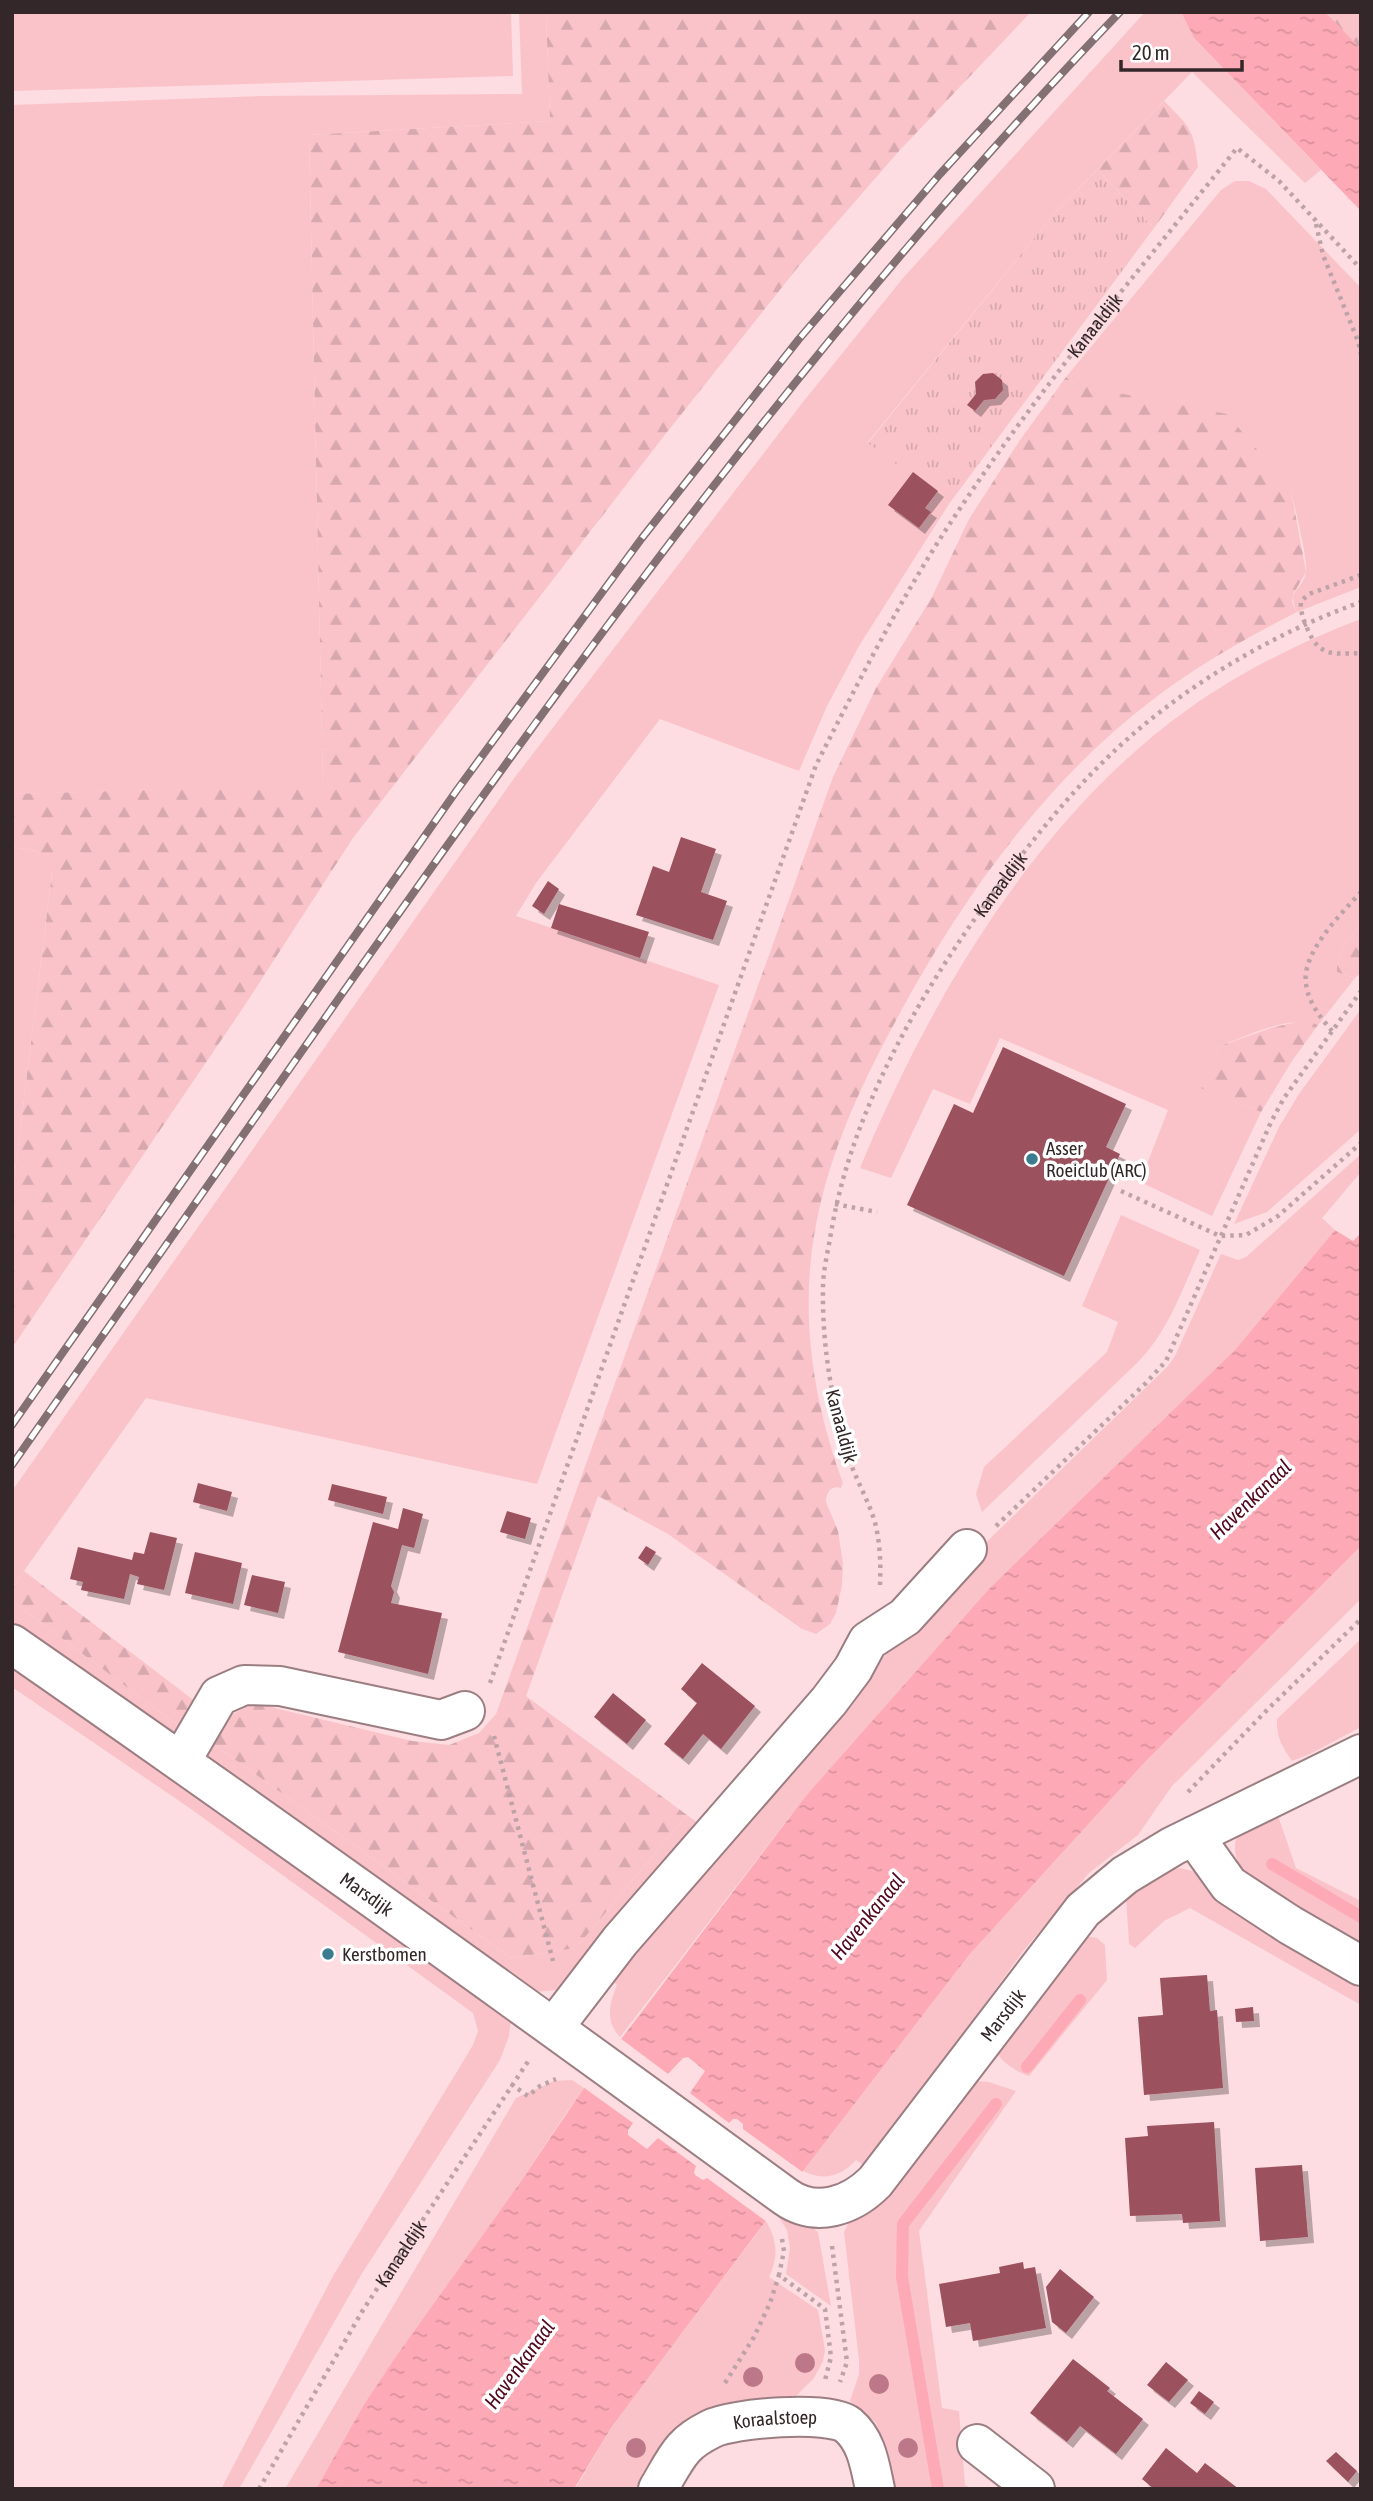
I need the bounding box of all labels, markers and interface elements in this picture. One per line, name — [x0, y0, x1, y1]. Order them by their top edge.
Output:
scale bar — [1121, 28, 1242, 72]
text: 20 m — [1132, 40, 1170, 64]
street label: Kanaaldijk — [1063, 288, 1127, 362]
street label: Kanaaldijk — [969, 847, 1032, 921]
place label: Asser Roeiclub (ARC) — [1046, 1137, 1147, 1181]
marker: Asser Roeiclub (ARC) — [1024, 1151, 1040, 1167]
street label: Kanaaldijk — [822, 1387, 863, 1466]
water label: Havenkanaal — [1204, 1454, 1296, 1544]
street label: Marsdijk — [336, 1868, 398, 1921]
water label: Havenkanaal — [825, 1868, 909, 1964]
place label: Kerstbomen — [342, 1943, 427, 1965]
marker: Kerstbomen — [320, 1946, 336, 1962]
street label: Marsdijk — [976, 1984, 1030, 2046]
street label: Kanaaldijk — [371, 2215, 431, 2291]
water label: Havenkanaal — [479, 2315, 559, 2413]
street label: Koraalstoep — [731, 2406, 818, 2433]

